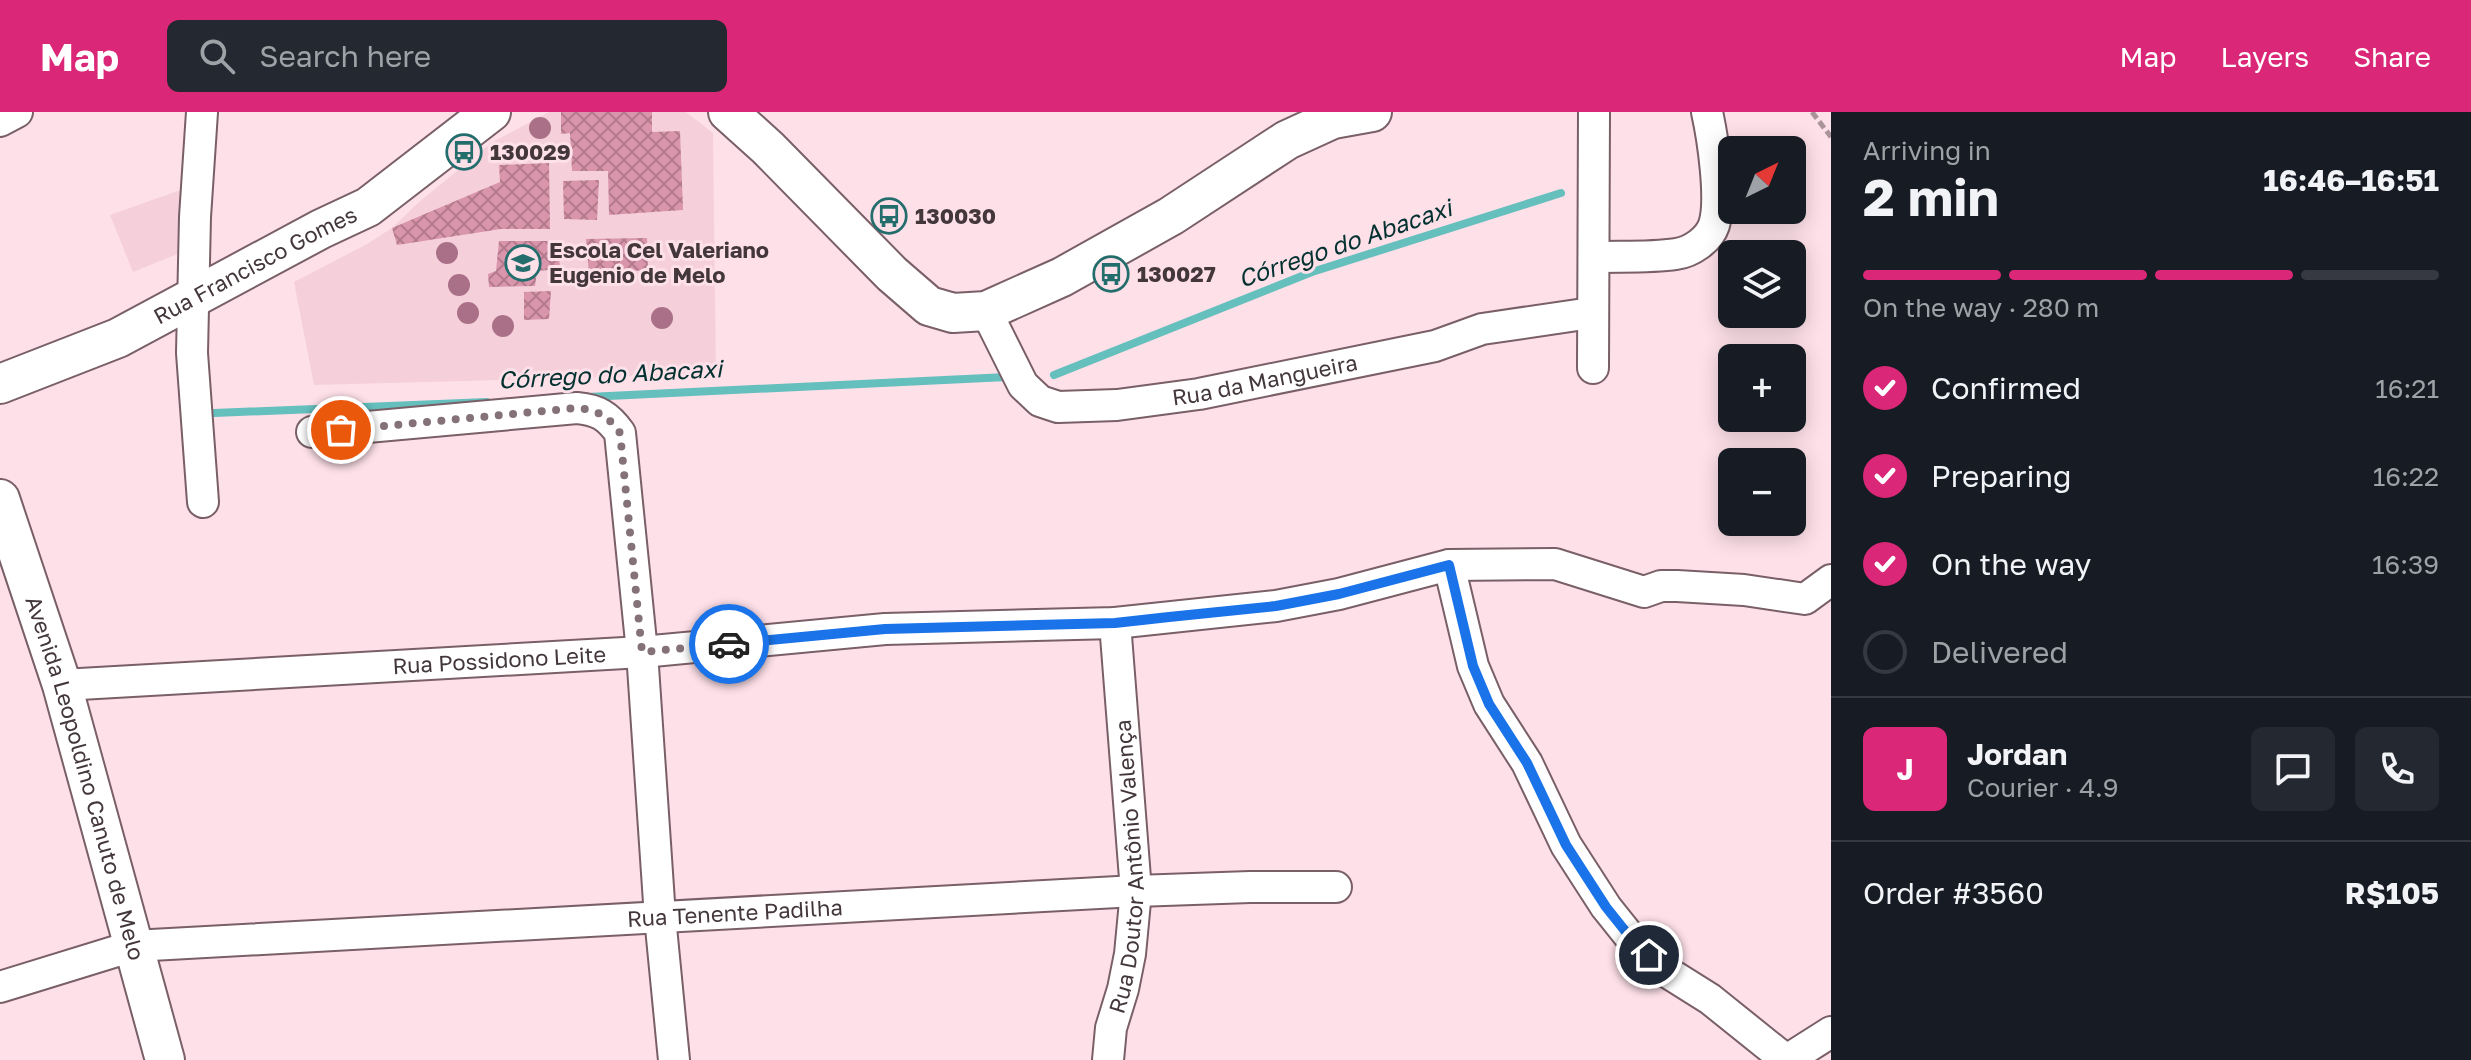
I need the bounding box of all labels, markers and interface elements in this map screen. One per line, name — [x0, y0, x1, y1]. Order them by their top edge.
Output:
search box — [167, 20, 727, 92]
text: Map — [40, 34, 119, 79]
icon: search — [195, 34, 239, 78]
text: Search here — [259, 38, 431, 74]
text: Map — [2119, 40, 2177, 73]
text: Layers — [2221, 40, 2309, 73]
text: Share — [2353, 40, 2431, 73]
bus stop icon: 130029 — [445, 133, 483, 171]
text: Arriving in — [1863, 135, 1991, 166]
north arrow — [1718, 136, 1806, 224]
map controls — [1718, 136, 1806, 536]
place label: 130029 — [490, 138, 571, 165]
text: 16:46–16:51 — [2263, 162, 2439, 198]
text: 2 min — [1863, 165, 1999, 227]
water label: Córrego do Abacaxi — [1234, 192, 1458, 294]
bus stop icon: 130030 — [870, 197, 908, 235]
street label: Rua Francisco Gomes — [149, 200, 361, 329]
place label: 130030 — [915, 202, 996, 229]
place label: Escola Cel Valeriano Eugenio de Melo — [549, 236, 769, 288]
button: layers — [1718, 240, 1806, 328]
school or university icon: Escola Cel Valeriano Eugenio de Melo — [504, 244, 542, 282]
bus stop icon: 130027 — [1092, 255, 1130, 293]
place label: 130027 — [1137, 260, 1216, 287]
text: On the way · 280 m — [1863, 292, 2099, 323]
button: + — [1718, 344, 1806, 432]
street label: Rua da Mangueira — [1170, 348, 1360, 410]
water label: Córrego do Abacaxi — [497, 353, 725, 395]
icon: check — [1863, 366, 1907, 410]
text: Confirmed — [1931, 370, 2081, 406]
text: 16:21 — [2375, 373, 2439, 404]
pin — [307, 396, 375, 464]
icon: bag — [319, 408, 363, 452]
button: − — [1718, 448, 1806, 536]
icon: check — [1863, 454, 1907, 498]
text: Preparing — [1931, 458, 2072, 494]
text: 16:22 — [2373, 461, 2439, 492]
icon: check — [1863, 542, 1907, 586]
text: On the way — [1931, 546, 2091, 582]
text: 16:39 — [2372, 549, 2439, 580]
street label: Avenida Leopoldino Canuto de Melo — [20, 592, 151, 963]
courier — [689, 604, 769, 684]
icon: car — [707, 622, 751, 666]
text: Delivered — [1931, 634, 2068, 670]
street label: Rua Possidono Leite — [392, 640, 607, 679]
street label: Rua Doutor Antônio Valença — [1102, 719, 1149, 1016]
button: chat — [2251, 727, 2335, 811]
button: phone — [2355, 727, 2439, 811]
text: Jordan — [1967, 736, 2067, 772]
text: J — [1896, 751, 1914, 787]
text: Courier · 4.9 — [1967, 772, 2119, 803]
text: Order #3560 — [1863, 875, 2044, 911]
text: R$105 — [2345, 875, 2439, 911]
street label: Rua Tenente Padilha — [626, 893, 843, 932]
pin — [1615, 921, 1683, 989]
icon: home — [1627, 933, 1671, 977]

